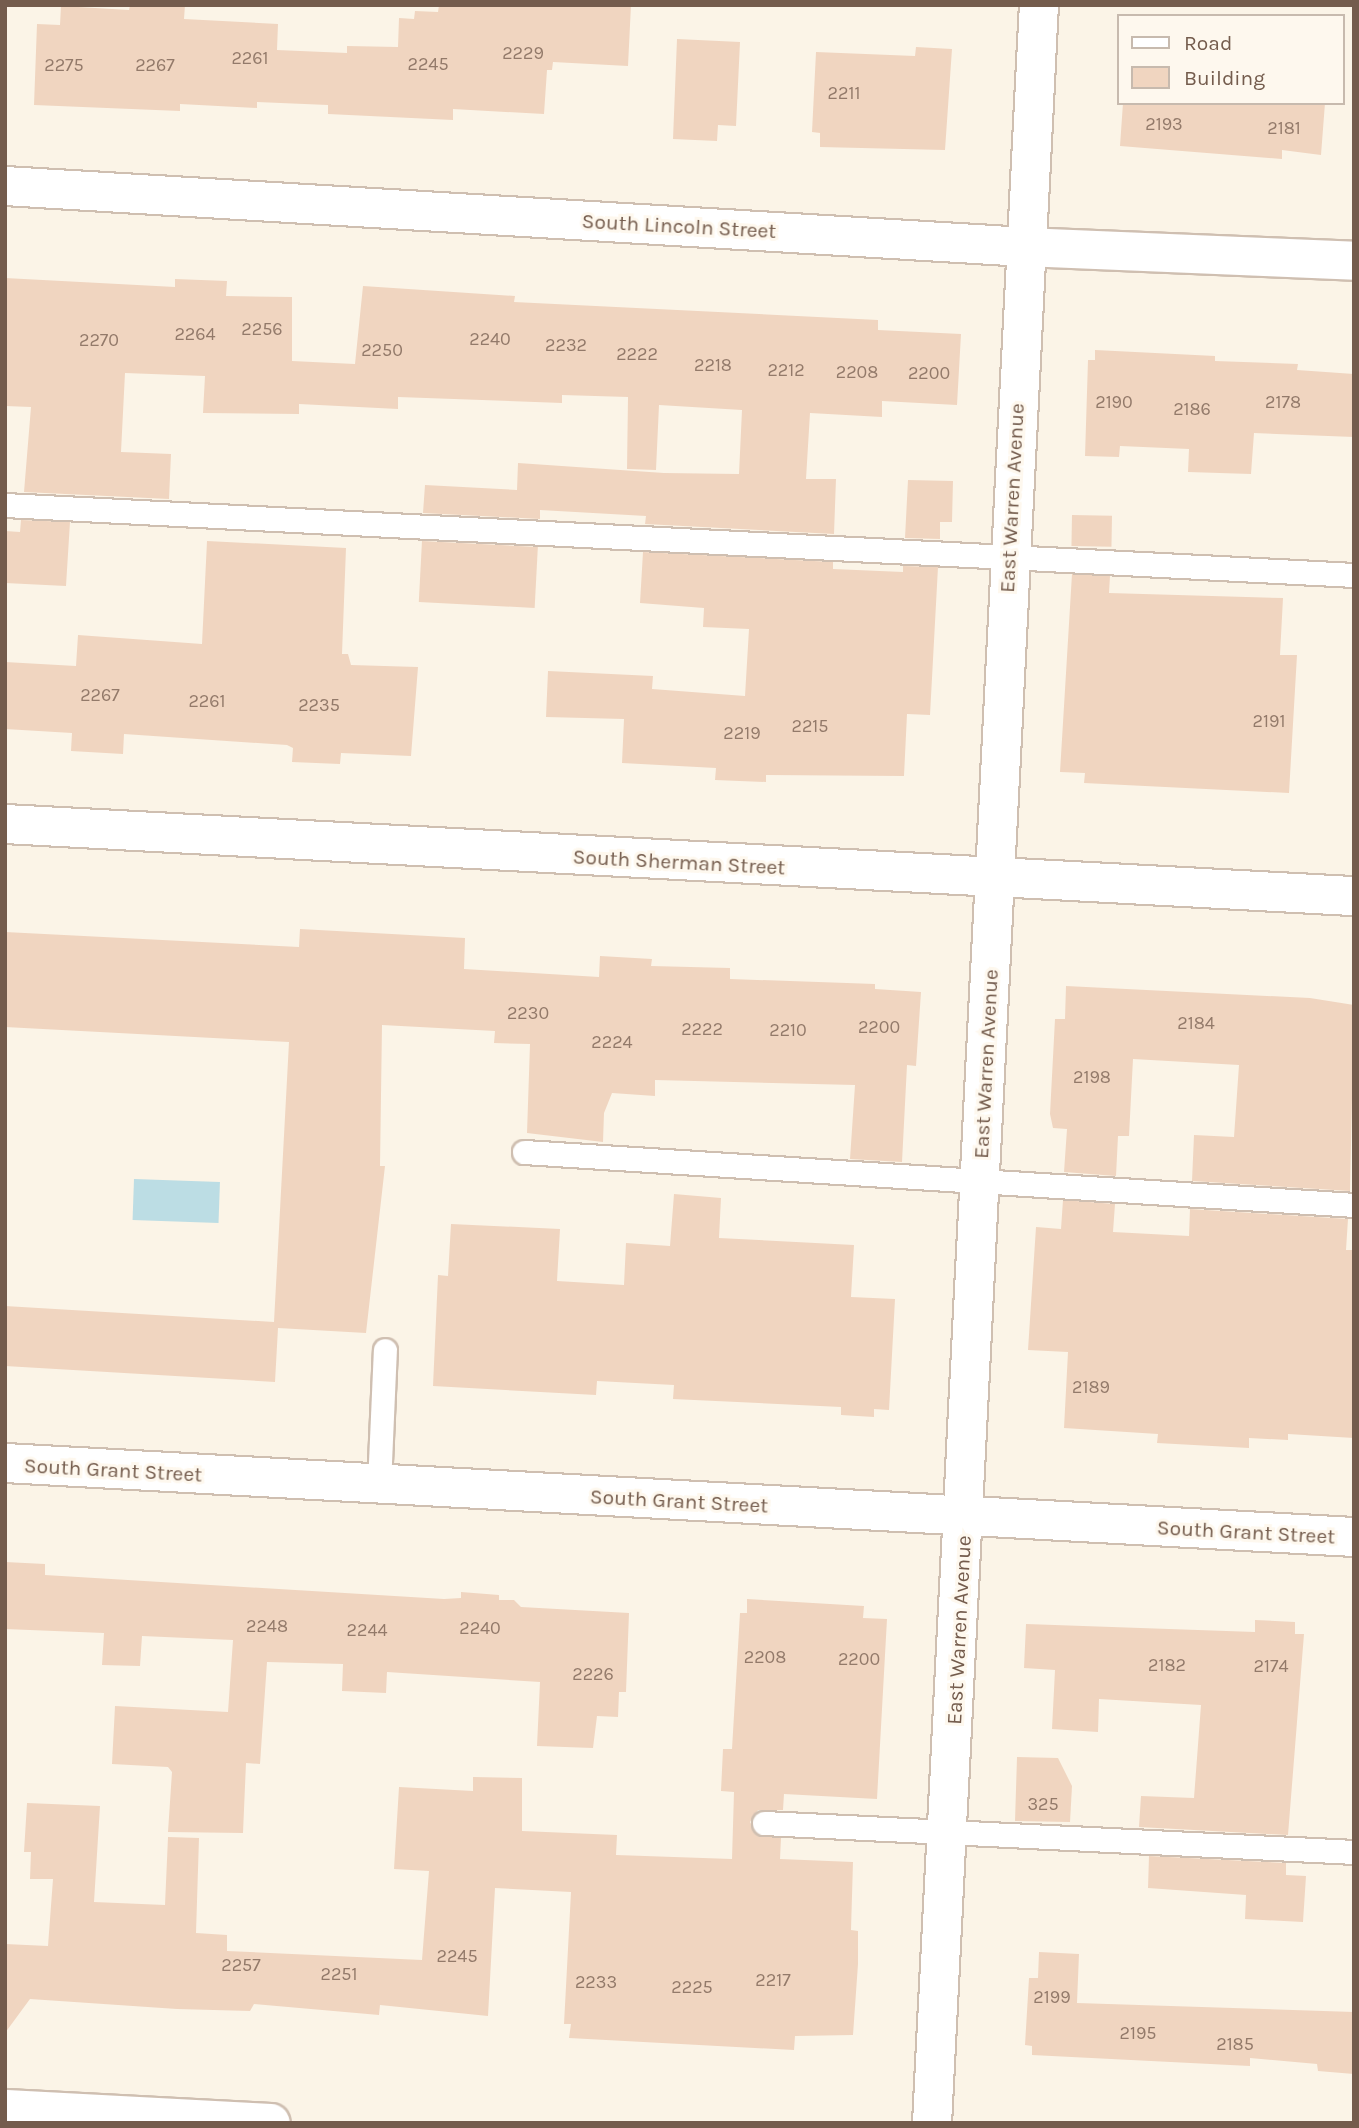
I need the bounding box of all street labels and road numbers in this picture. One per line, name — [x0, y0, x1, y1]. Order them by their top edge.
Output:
street label: South Lincoln Street — [581, 208, 777, 244]
street label: East Warren Avenue — [994, 403, 1030, 593]
street label: South Sherman Street — [572, 844, 786, 880]
street label: East Warren Avenue — [968, 969, 1004, 1159]
street label: South Grant Street — [23, 1453, 203, 1487]
street label: South Grant Street — [589, 1484, 769, 1518]
street label: South Grant Street — [1156, 1515, 1336, 1549]
street label: East Warren Avenue — [941, 1535, 977, 1725]

